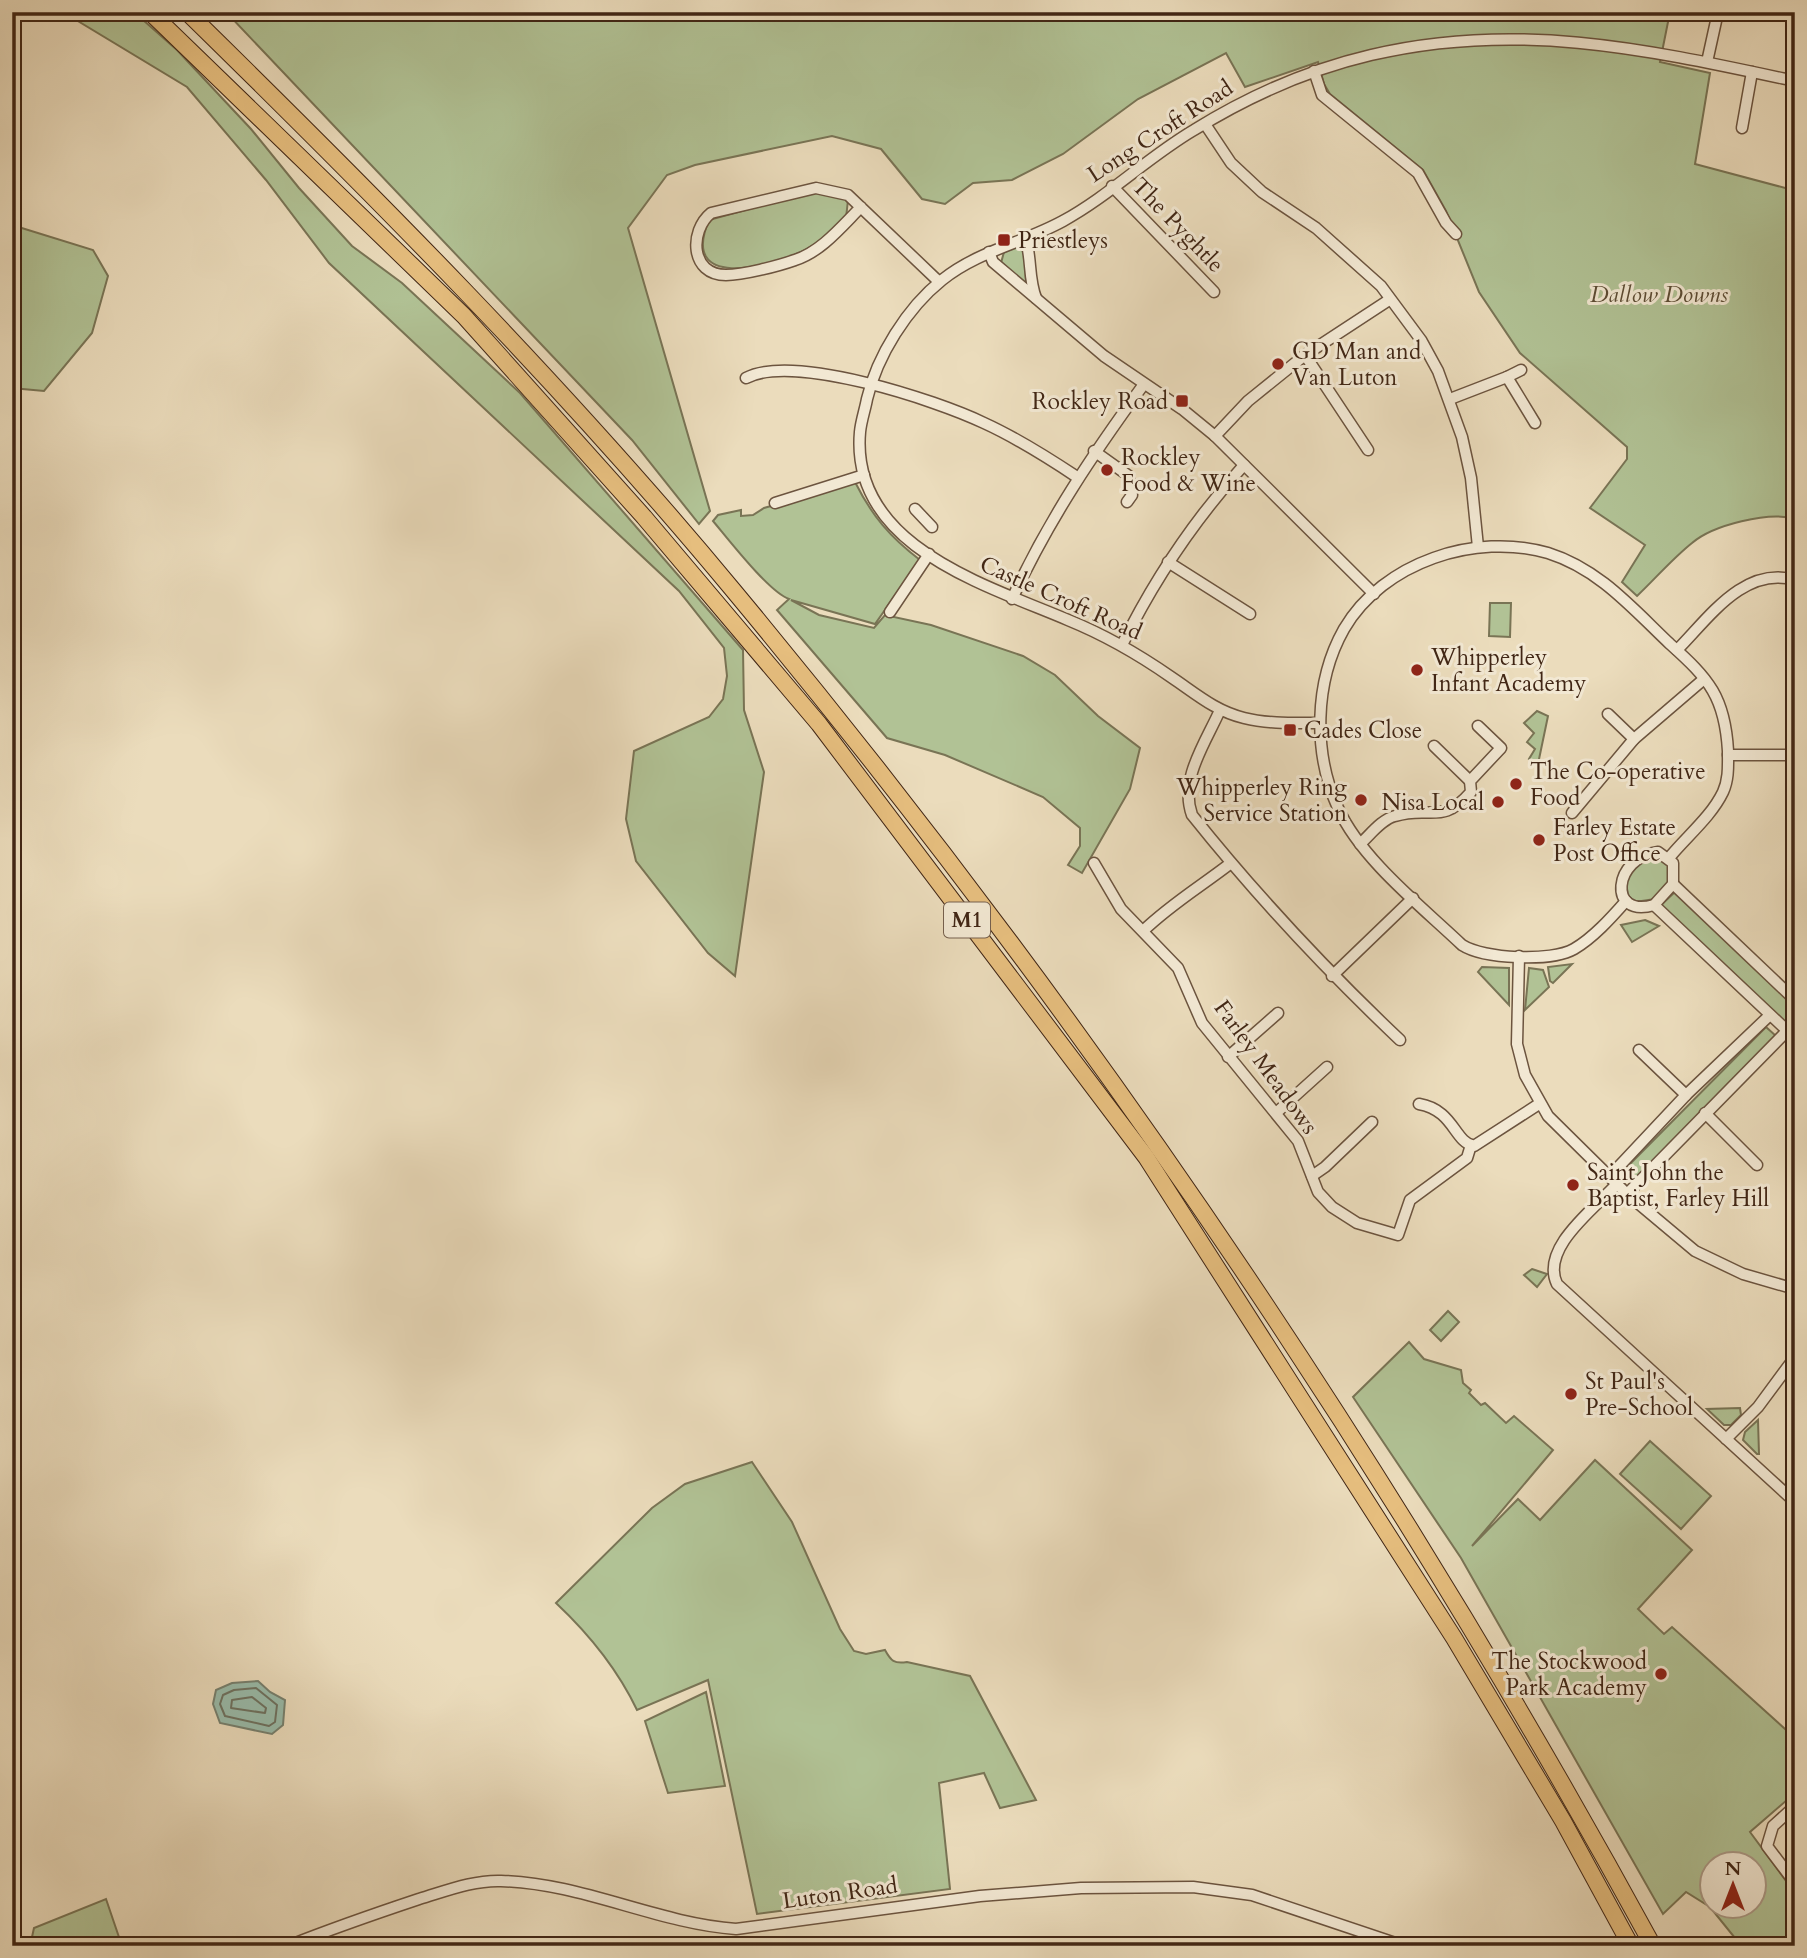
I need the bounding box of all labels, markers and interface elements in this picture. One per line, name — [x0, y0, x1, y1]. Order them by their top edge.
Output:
street label: Long Croft Road — [1081, 72, 1239, 190]
street label: The Pyghtle — [1125, 171, 1231, 279]
place label: Priestleys — [1018, 225, 1108, 256]
marker: Priestleys — [996, 232, 1012, 248]
park label: Dallow Downs — [1590, 279, 1728, 310]
place label: GD Man and Van Luton — [1292, 336, 1422, 393]
marker: GD Man and Van Luton — [1270, 356, 1286, 372]
place label: Rockley Road — [1032, 386, 1169, 417]
marker: Rockley Road — [1174, 393, 1190, 409]
place label: Rockley Food & Wine — [1121, 442, 1256, 499]
marker: Rockley Food & Wine — [1099, 462, 1115, 478]
street label: Castle Croft Road — [975, 548, 1148, 648]
place label: Whipperley Infant Academy — [1430, 642, 1586, 699]
marker: Whipperley Infant Academy — [1409, 662, 1425, 678]
place label: Cades Close — [1304, 715, 1422, 746]
marker: Cades Close — [1282, 722, 1298, 738]
place label: The Co-operative Food — [1530, 756, 1706, 813]
place label: Whipperley Ring Service Station — [1175, 772, 1347, 829]
marker: The Co-operative Food — [1508, 776, 1524, 792]
place label: Nisa Local — [1381, 787, 1484, 818]
marker: Whipperley Ring Service Station — [1353, 792, 1369, 808]
marker: Nisa Local — [1490, 794, 1506, 810]
place label: Farley Estate Post Office — [1553, 812, 1676, 869]
marker: Farley Estate Post Office — [1531, 832, 1547, 848]
road number: M1 — [944, 902, 990, 937]
street label: Farley Meadows — [1207, 994, 1325, 1140]
place label: Saint John the Baptist, Farley Hill — [1587, 1157, 1769, 1214]
marker: Saint John the Baptist, Farley Hill — [1565, 1177, 1581, 1193]
place label: St Paul's Pre-School — [1585, 1366, 1693, 1423]
marker: St Paul's Pre-School — [1563, 1386, 1579, 1402]
place label: The Stockwood Park Academy — [1491, 1646, 1648, 1703]
marker: The Stockwood Park Academy — [1653, 1666, 1669, 1682]
north arrow — [1699, 1850, 1769, 1920]
text: N — [1725, 1856, 1742, 1882]
street label: Luton Road — [780, 1869, 900, 1916]

